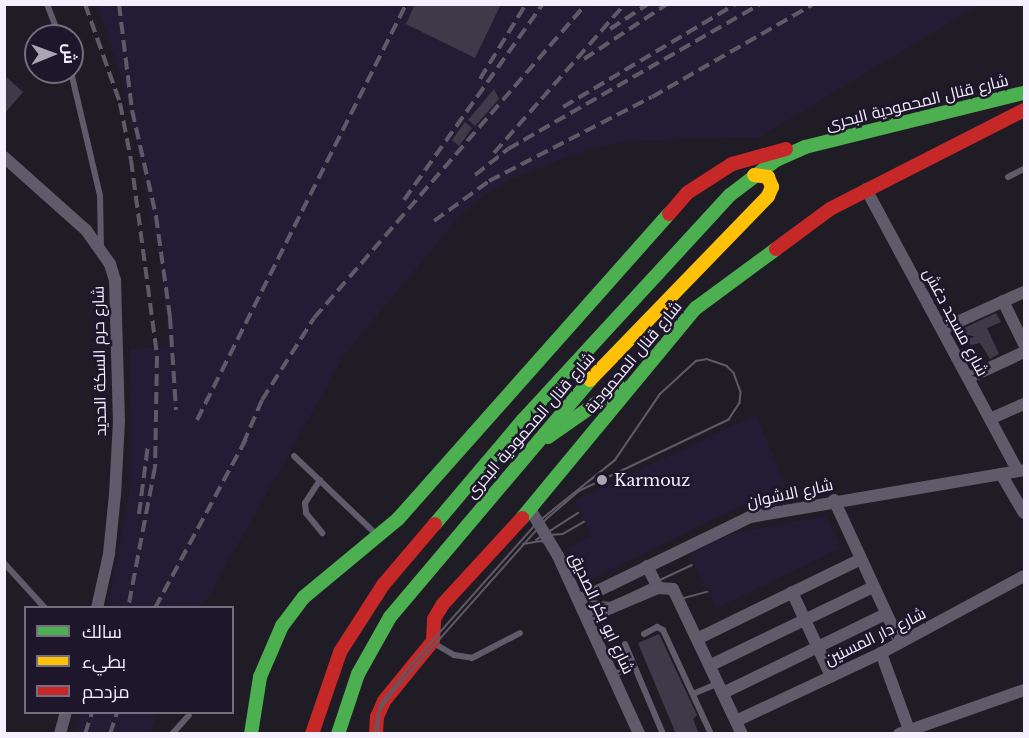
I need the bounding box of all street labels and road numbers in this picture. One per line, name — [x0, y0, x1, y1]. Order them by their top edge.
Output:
street label: شارع قنال المحمودية البحرى — [824, 70, 1010, 134]
street label: شارع مسجد دغش — [919, 265, 993, 379]
street label: شارع حرم السكة الحديد — [88, 286, 110, 436]
street label: شارع قنال المحمودية — [581, 297, 685, 417]
street label: شارع قنال المحمودية البحرى — [461, 348, 599, 502]
street label: شارع الاشوان — [745, 474, 835, 512]
street label: شارع ابو بكر الصديق — [565, 549, 639, 677]
street label: شارع دار المسنين — [821, 603, 929, 669]

